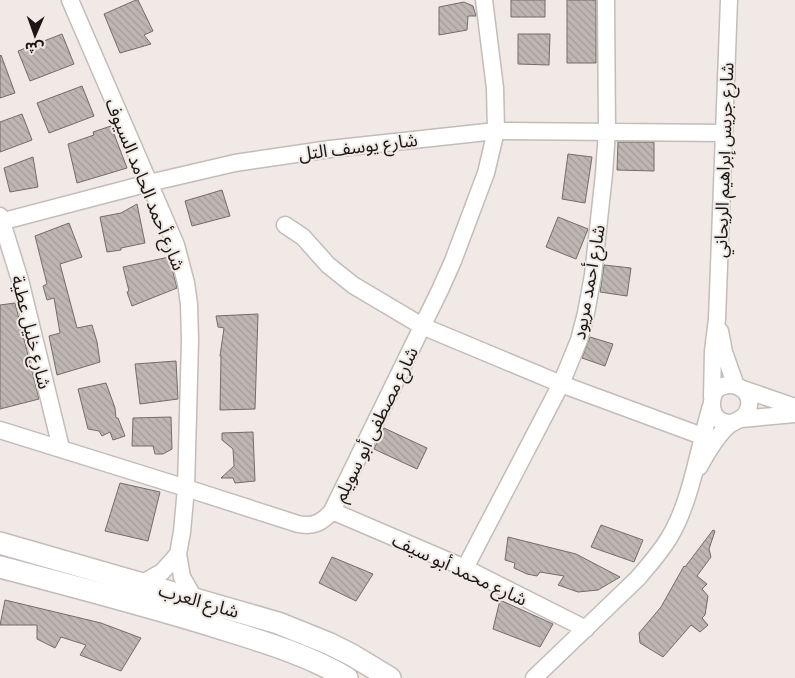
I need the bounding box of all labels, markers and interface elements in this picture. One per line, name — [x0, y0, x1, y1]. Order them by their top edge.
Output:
north arrow — [10, 10, 60, 60]
text: ش — [25, 40, 44, 57]
street label: شارع جريس إبراهيم الريحاني — [709, 62, 741, 258]
street label: شارع أحمد الحامد السيوف — [98, 95, 191, 275]
street label: شارع يوسف التل — [297, 128, 419, 168]
street label: شارع أحمد مريود — [567, 223, 613, 342]
street label: شارع خليل عطية — [3, 273, 57, 392]
street label: شارع مصطفى أبو سويلم — [328, 343, 426, 507]
street label: شارع محمد أبو سيف — [387, 528, 531, 613]
street label: شارع العرب — [155, 578, 242, 626]

